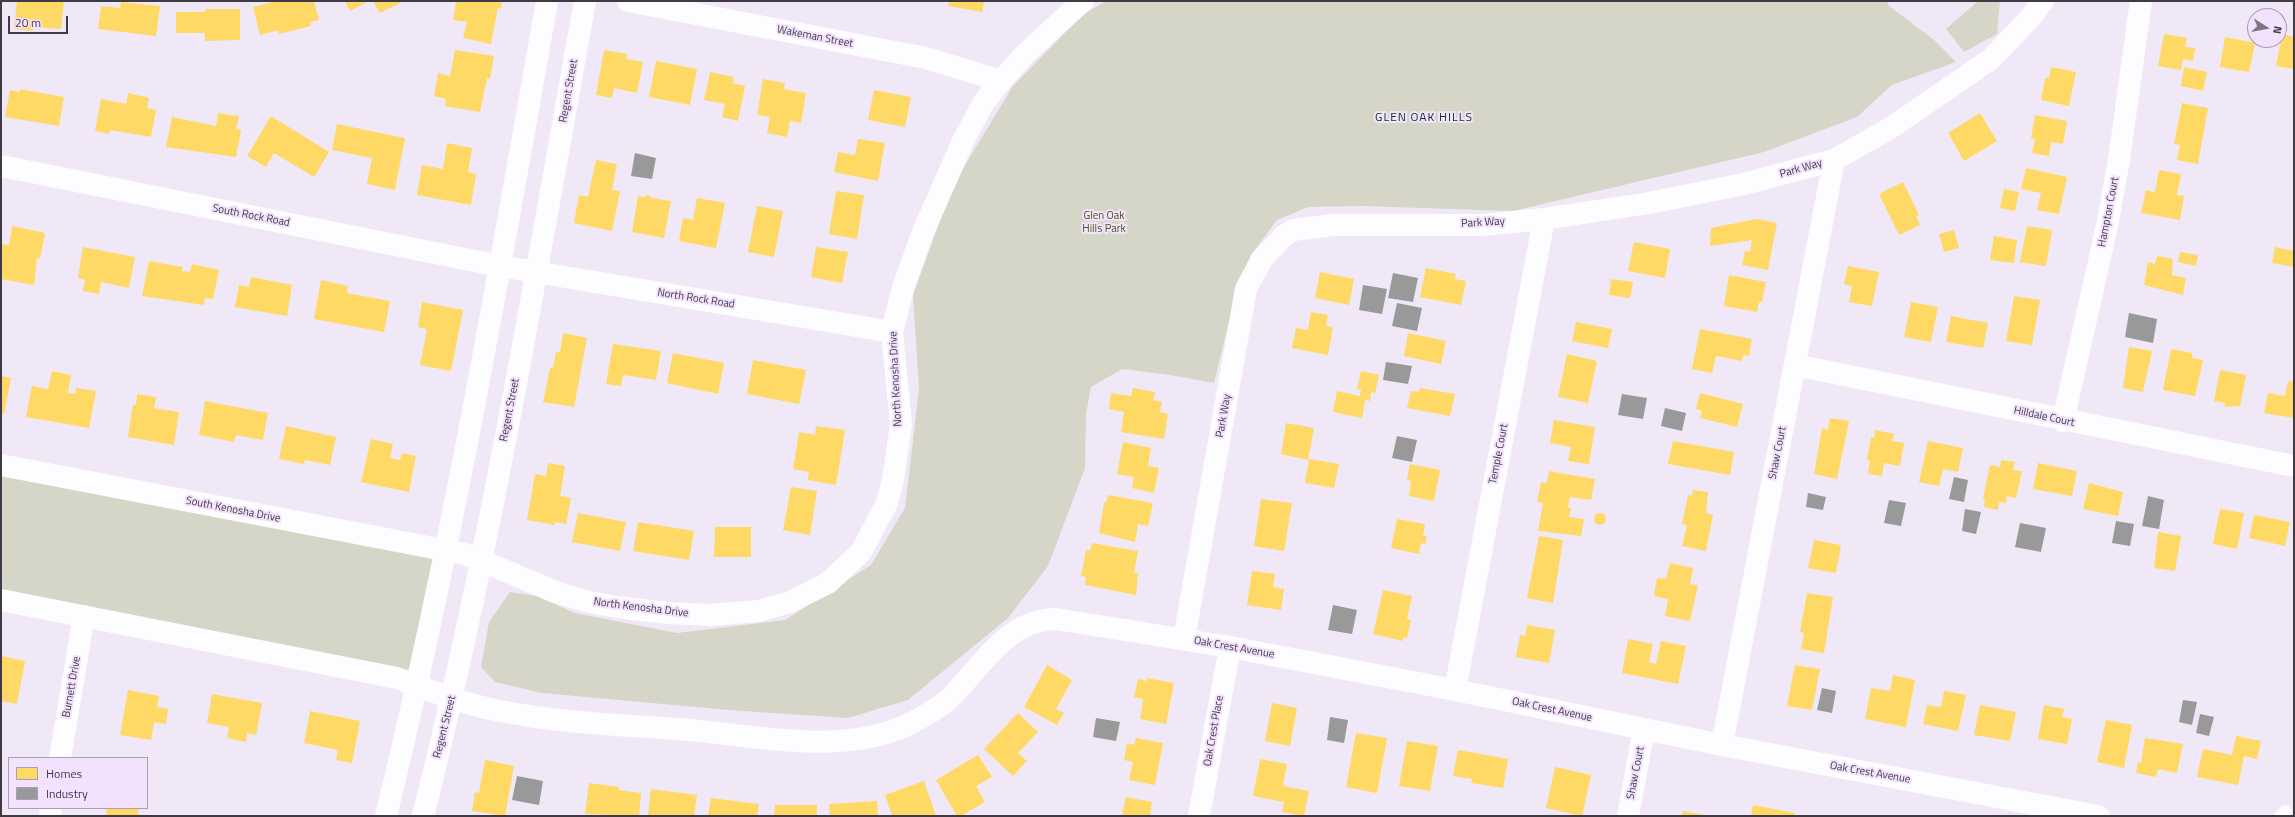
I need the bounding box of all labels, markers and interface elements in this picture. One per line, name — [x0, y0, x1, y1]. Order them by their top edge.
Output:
scale bar — [10, 8, 70, 34]
north arrow — [2247, 8, 2287, 48]
text: 20 m — [15, 13, 41, 32]
street label: Wakeman Street — [776, 23, 854, 51]
text: N — [2269, 25, 2286, 35]
street label: Regent Street — [557, 58, 581, 124]
district label: GLEN OAK HILLS — [1375, 111, 1473, 125]
street label: Park Way — [1778, 157, 1824, 181]
street label: Hampton Court — [2096, 176, 2122, 248]
street label: South Rock Road — [211, 202, 291, 230]
park label: Glen Oak Hills Park — [1082, 209, 1126, 235]
street label: Park Way — [1461, 215, 1505, 231]
street label: North Rock Road — [656, 286, 736, 312]
street label: North Kenosha Drive — [887, 331, 905, 427]
street label: Regent Street — [497, 377, 523, 443]
street label: Park Way — [1214, 393, 1234, 439]
street label: Hilldale Court — [2012, 404, 2076, 430]
street label: Temple Court — [1487, 423, 1511, 485]
street label: Shaw Court — [1766, 426, 1790, 480]
street label: South Kenosha Drive — [185, 494, 281, 526]
street label: North Kenosha Drive — [593, 596, 689, 620]
street label: Oak Crest Avenue — [1193, 634, 1275, 662]
street label: Burnett Drive — [60, 655, 84, 719]
street label: Regent Street — [431, 694, 459, 760]
street label: Oak Crest Place — [1201, 694, 1227, 768]
street label: Oak Crest Avenue — [1511, 695, 1593, 725]
street label: Shaw Court — [1624, 746, 1648, 800]
legend — [8, 757, 148, 809]
street label: Oak Crest Avenue — [1829, 759, 1911, 787]
text: Homes — [46, 764, 82, 783]
text: Industry — [46, 784, 88, 803]

